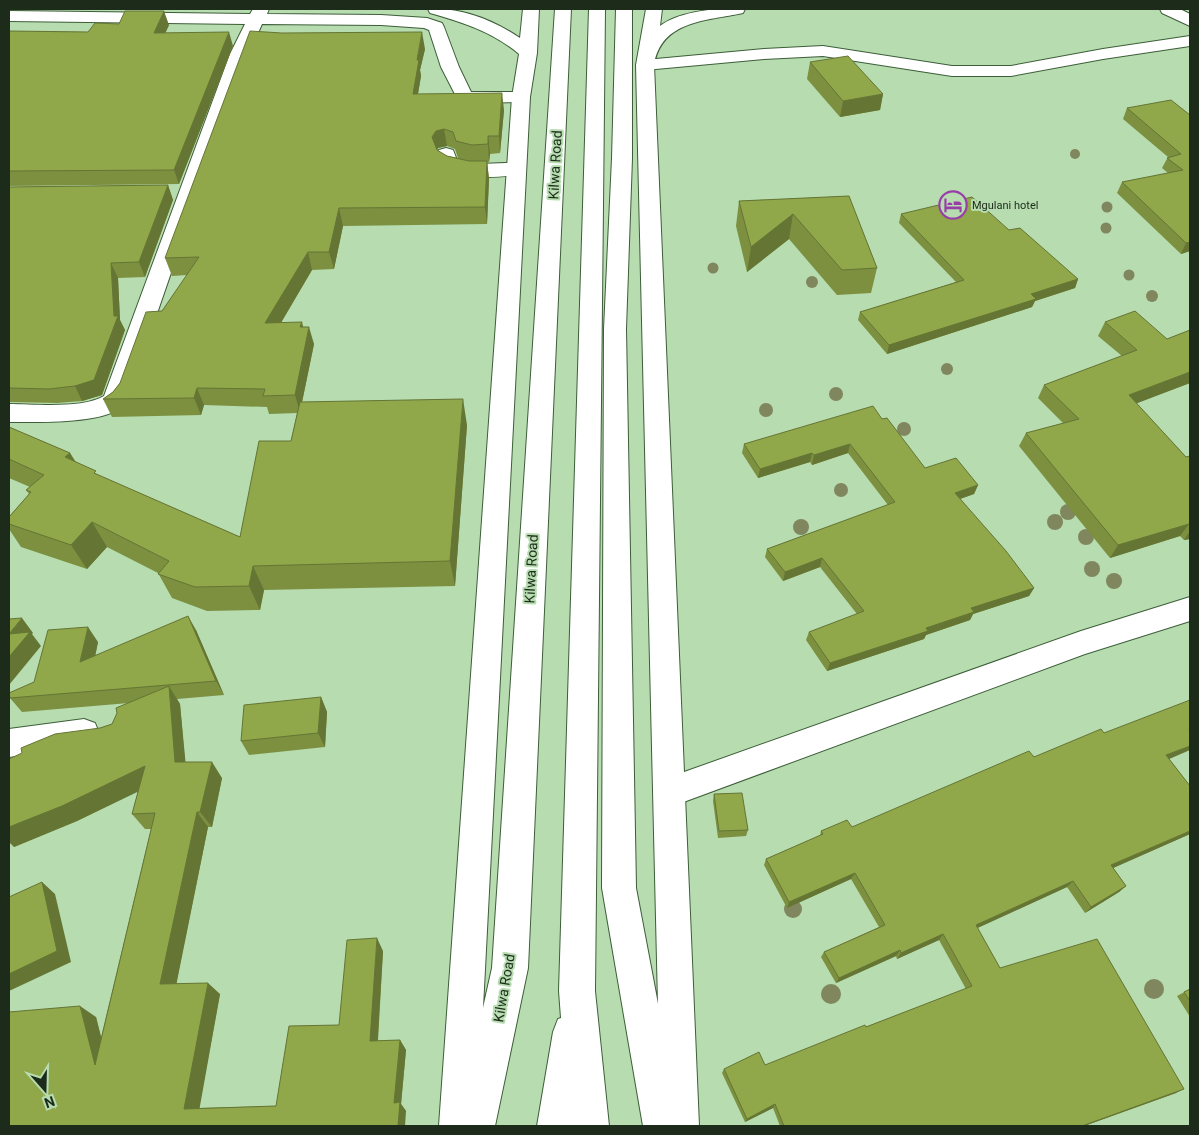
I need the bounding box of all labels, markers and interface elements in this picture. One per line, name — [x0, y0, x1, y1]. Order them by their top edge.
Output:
street label: Kilwa Road — [545, 130, 565, 200]
hotel icon: Mgulani hotel — [938, 190, 968, 220]
place label: Mgulani hotel — [972, 199, 1038, 212]
street label: Kilwa Road — [521, 534, 541, 604]
street label: Kilwa Road — [490, 952, 518, 1024]
north arrow — [20, 1065, 70, 1115]
text: N — [42, 1093, 57, 1111]

